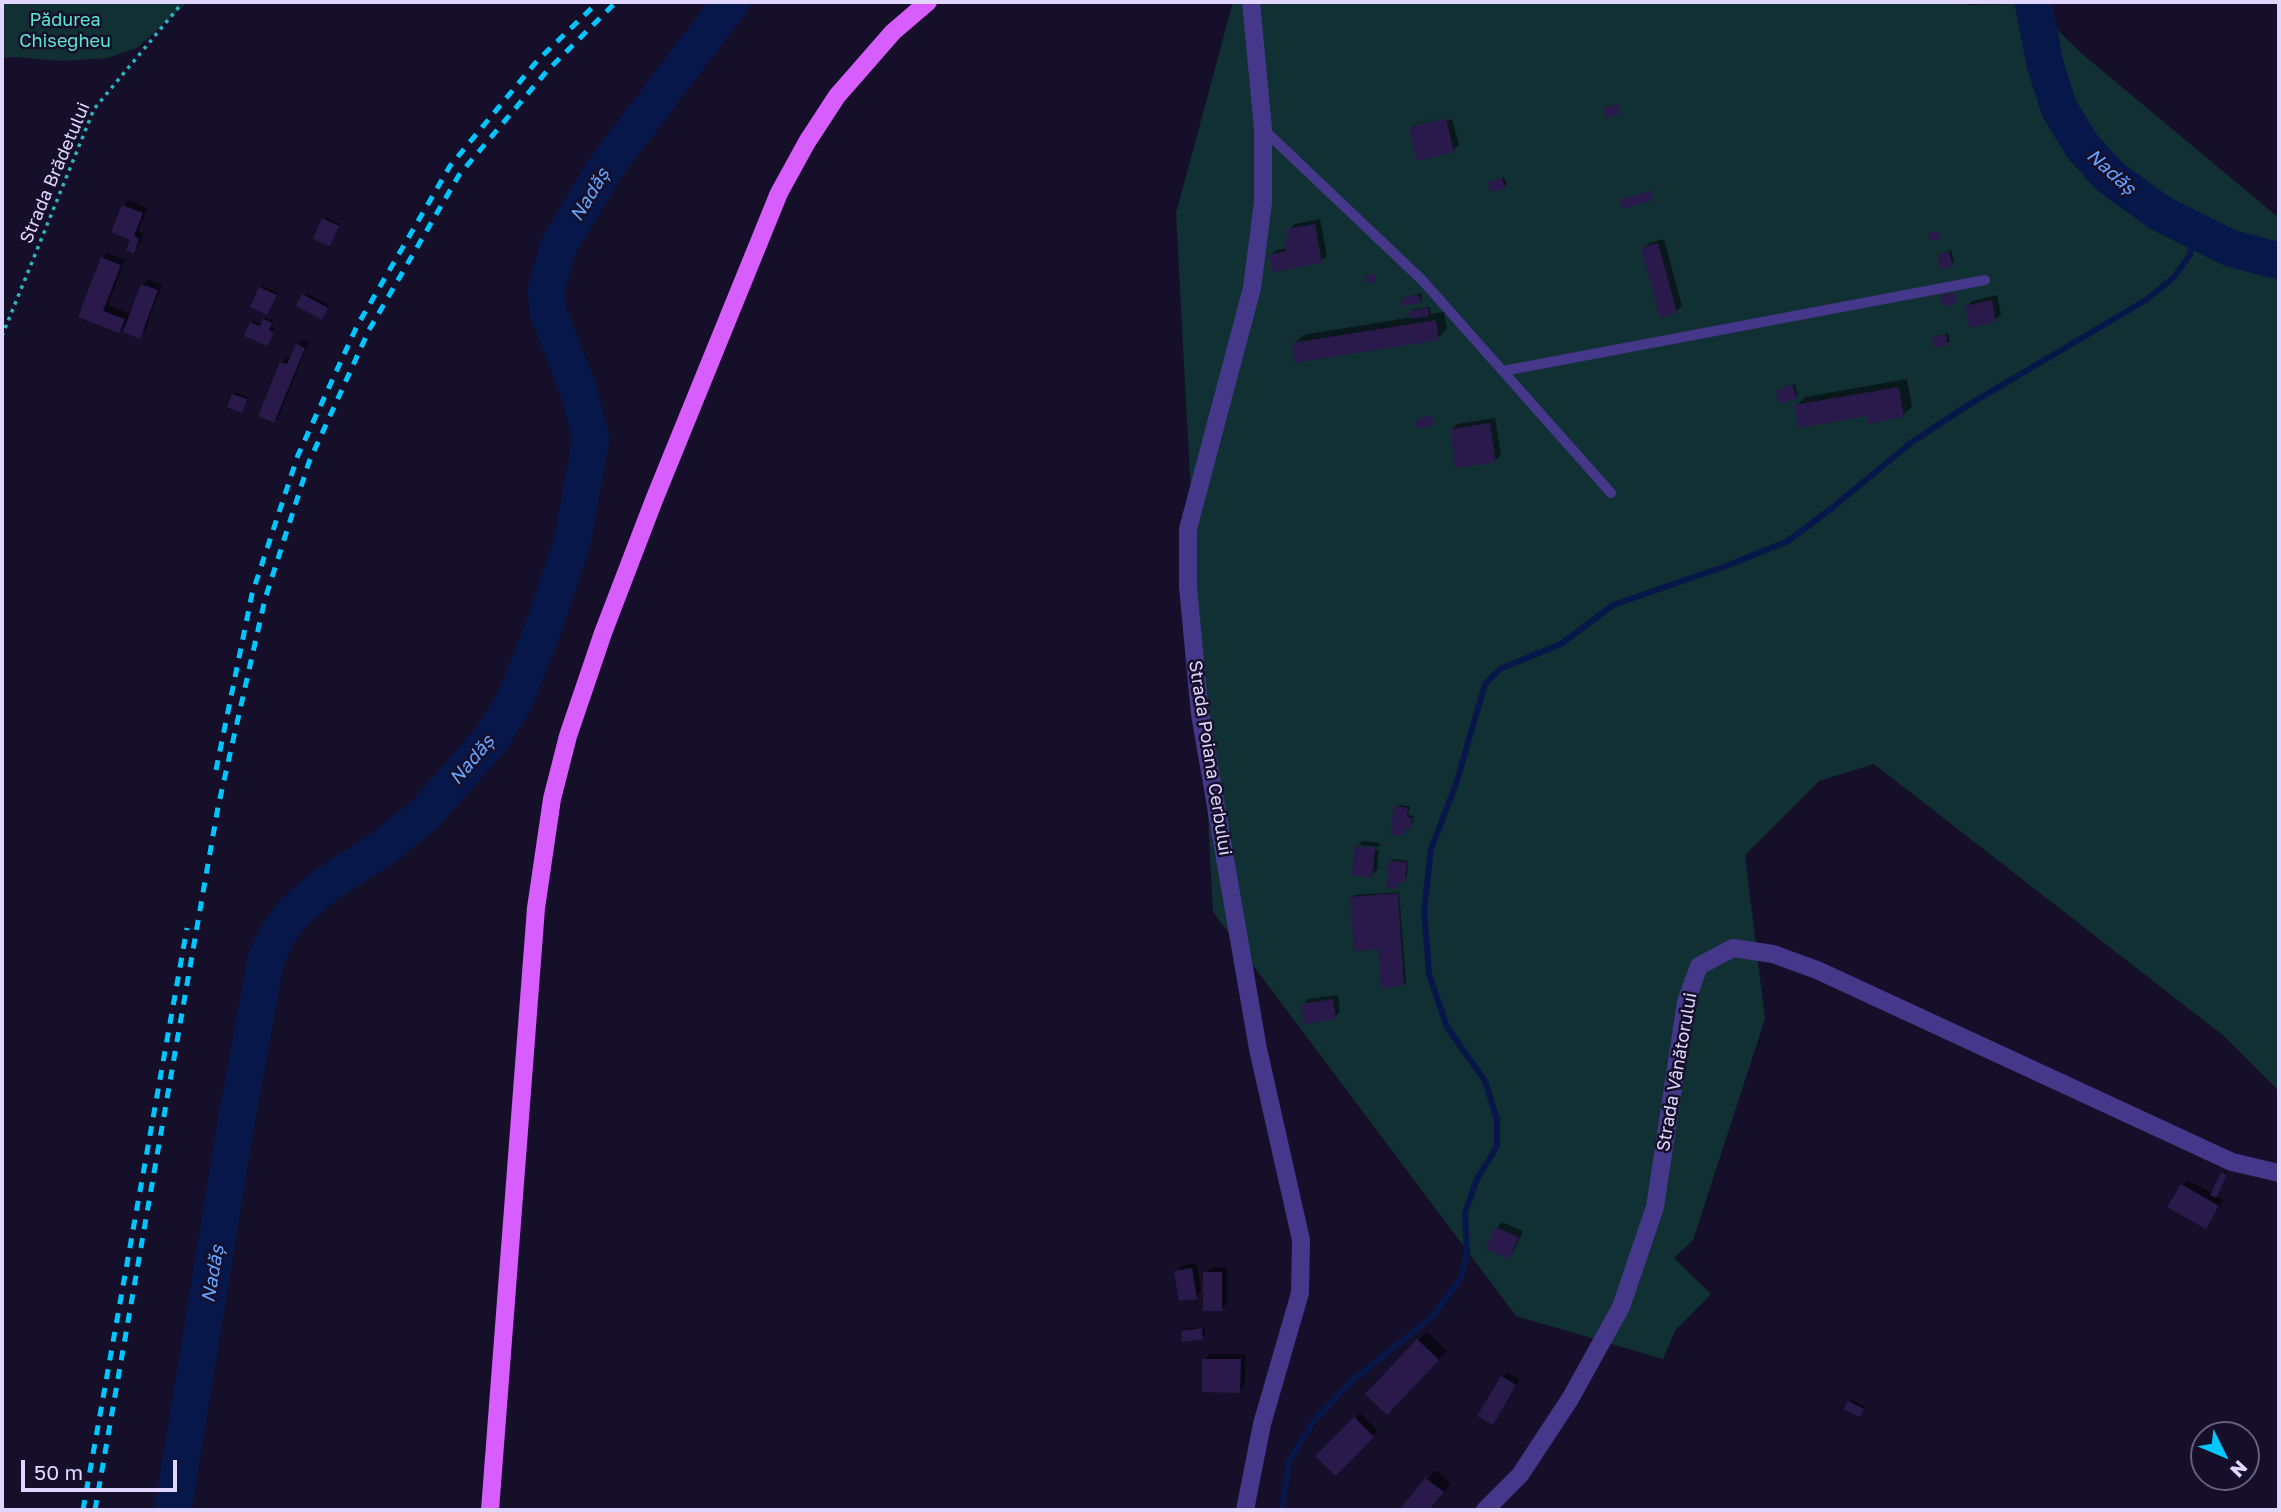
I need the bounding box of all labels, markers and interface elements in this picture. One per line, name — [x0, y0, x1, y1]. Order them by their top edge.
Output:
park label: Pădurea Chisegheu — [19, 9, 111, 52]
street label: Strada Brădetului — [16, 99, 94, 247]
water label: Nadăș — [2082, 144, 2140, 200]
water label: Nadăș — [565, 164, 615, 226]
street label: Strada Poiana Cerbului — [1184, 659, 1236, 857]
water label: Nadăș — [445, 731, 499, 789]
street label: Strada Vânătorului — [1652, 991, 1702, 1153]
water label: Nadăș — [197, 1244, 229, 1304]
north arrow — [2190, 1421, 2260, 1491]
scale bar — [24, 1446, 180, 1490]
text: N — [2226, 1456, 2253, 1482]
text: 50 m — [34, 1459, 83, 1485]

